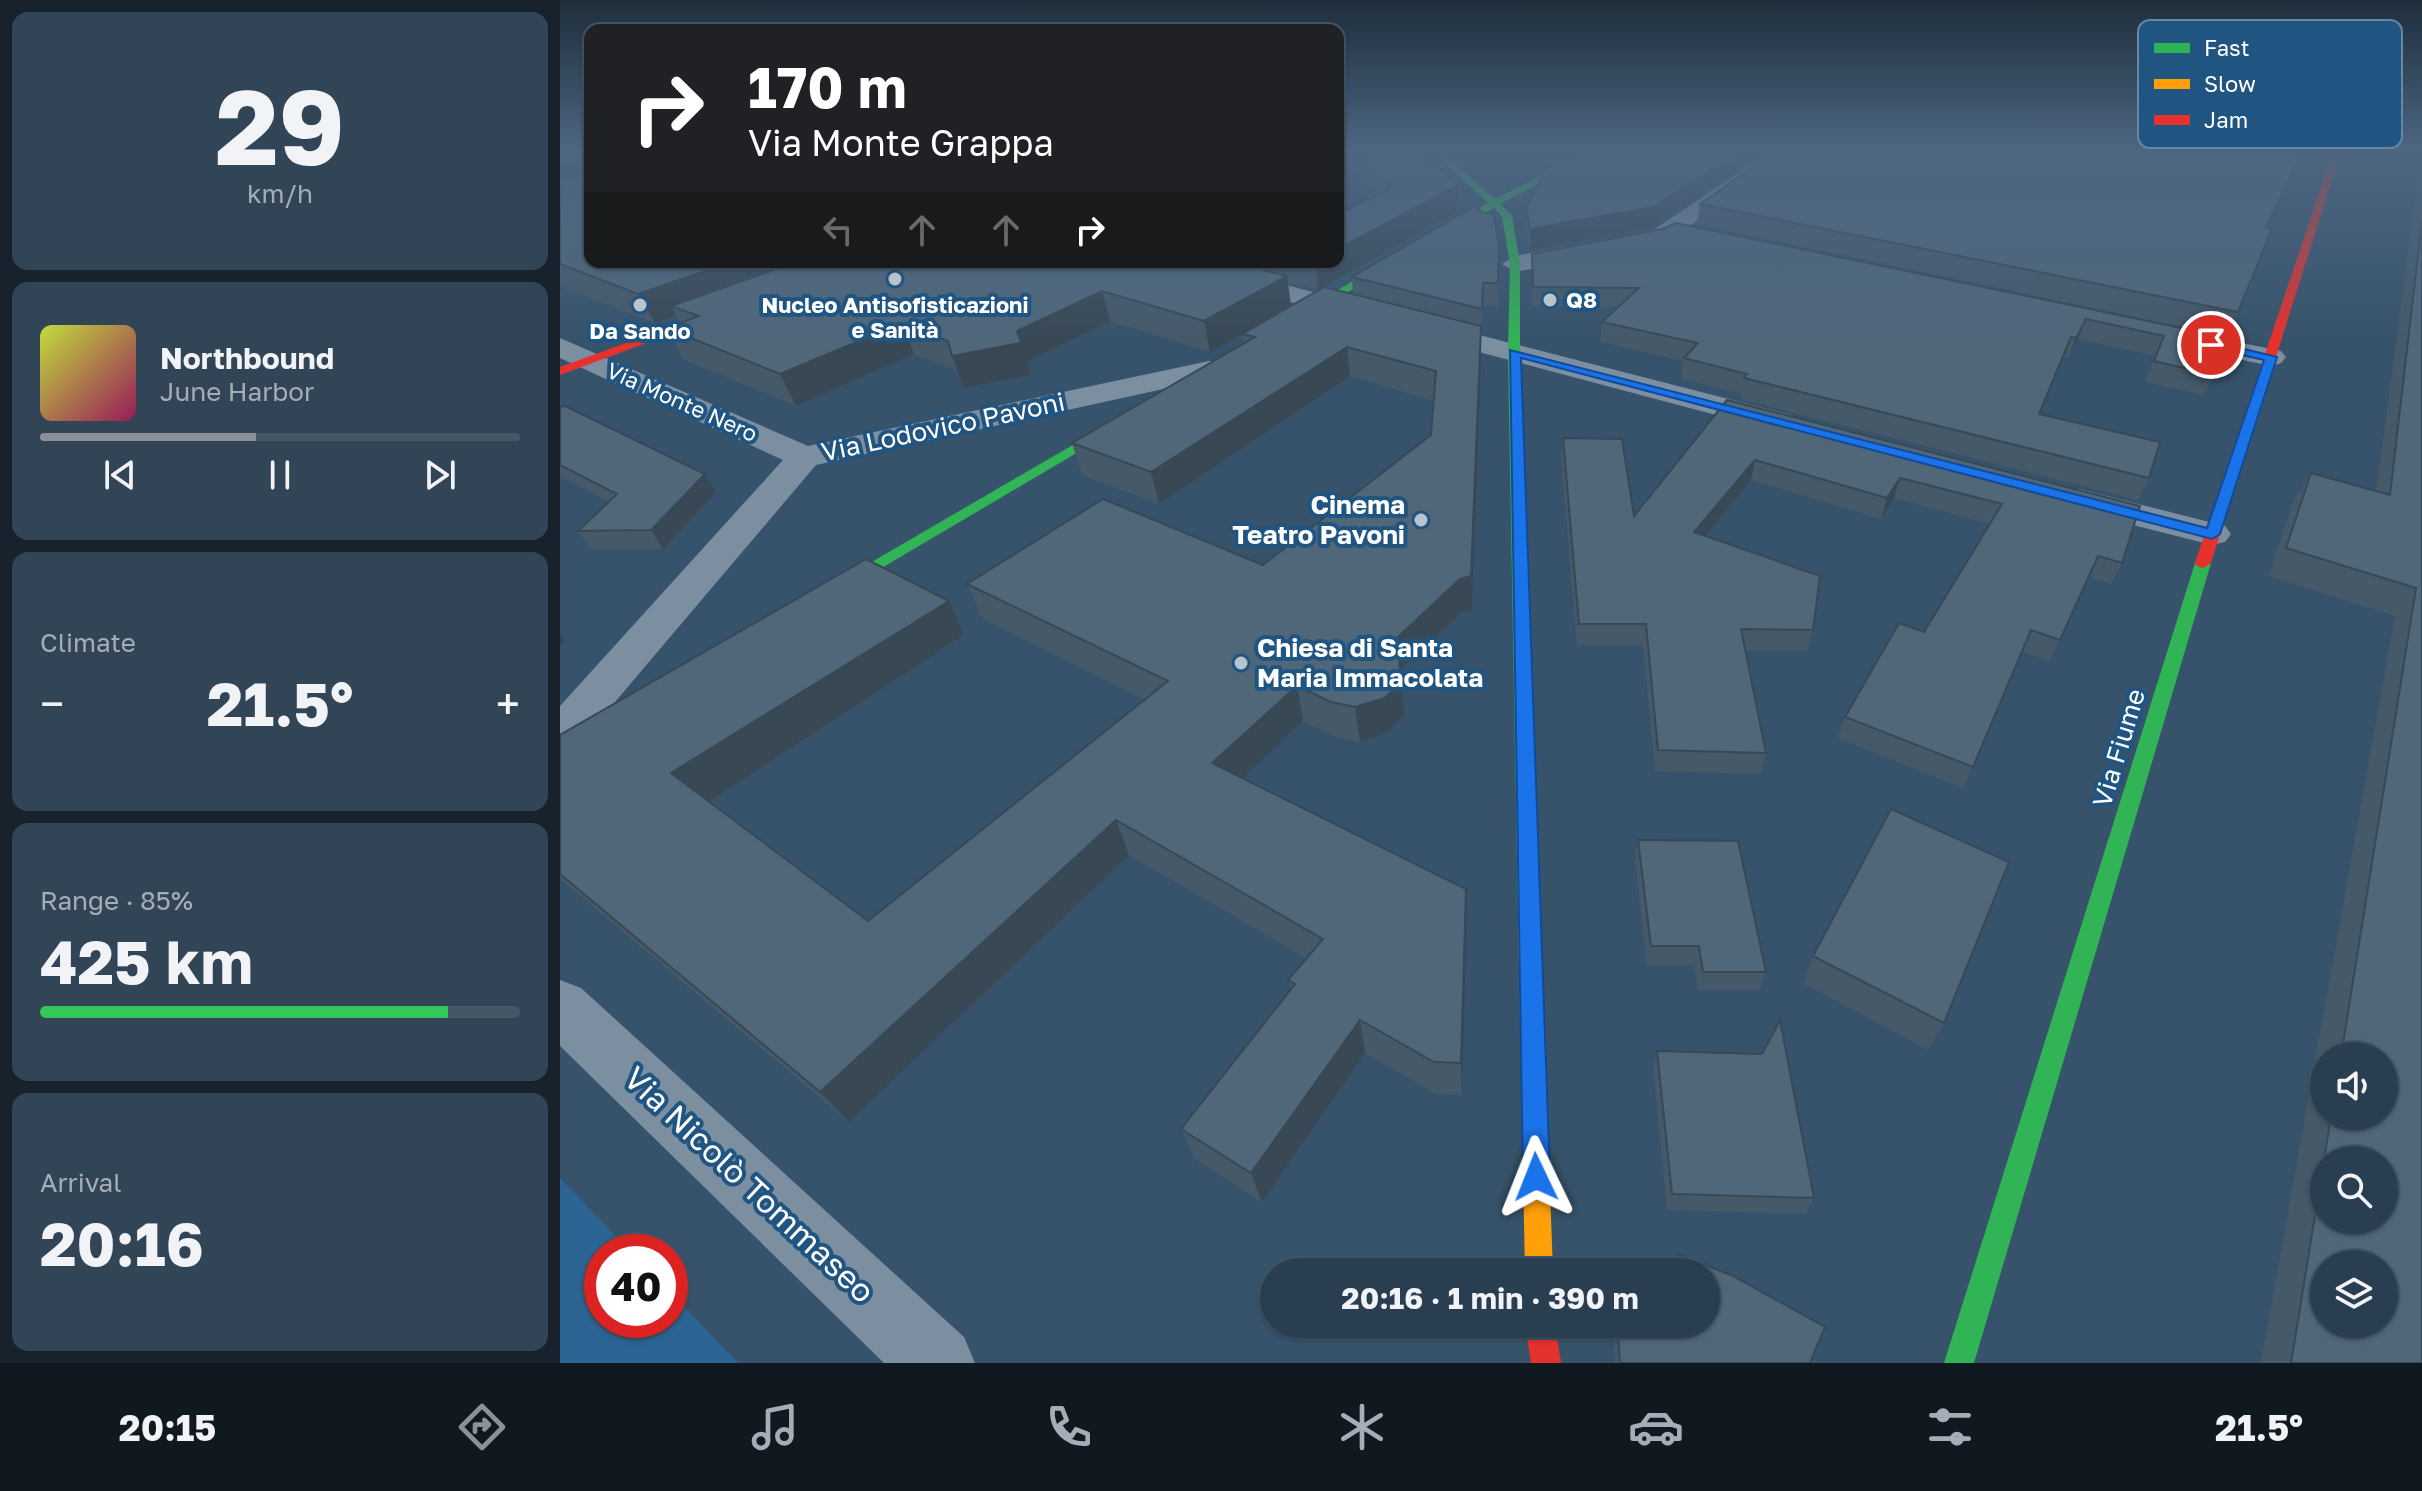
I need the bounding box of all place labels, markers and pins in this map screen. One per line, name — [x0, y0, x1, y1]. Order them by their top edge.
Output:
marker: Nucleo Antisofisticazioni e Sanità — [886, 270, 904, 288]
place label: Q8 — [1566, 286, 1597, 313]
place label: Nucleo Antisofisticazioni e Sanità — [762, 291, 1028, 343]
marker: Q8 — [1541, 291, 1559, 309]
marker: Da Sando — [631, 296, 649, 314]
pin — [2177, 311, 2245, 379]
place label: Da Sando — [589, 317, 691, 344]
place label: Cinema Teatro Pavoni — [1232, 489, 1405, 550]
marker: Cinema Teatro Pavoni — [1412, 511, 1430, 529]
place label: Chiesa di Santa Maria Immacolata — [1257, 632, 1483, 693]
marker: Chiesa di Santa Maria Immacolata — [1232, 654, 1250, 672]

